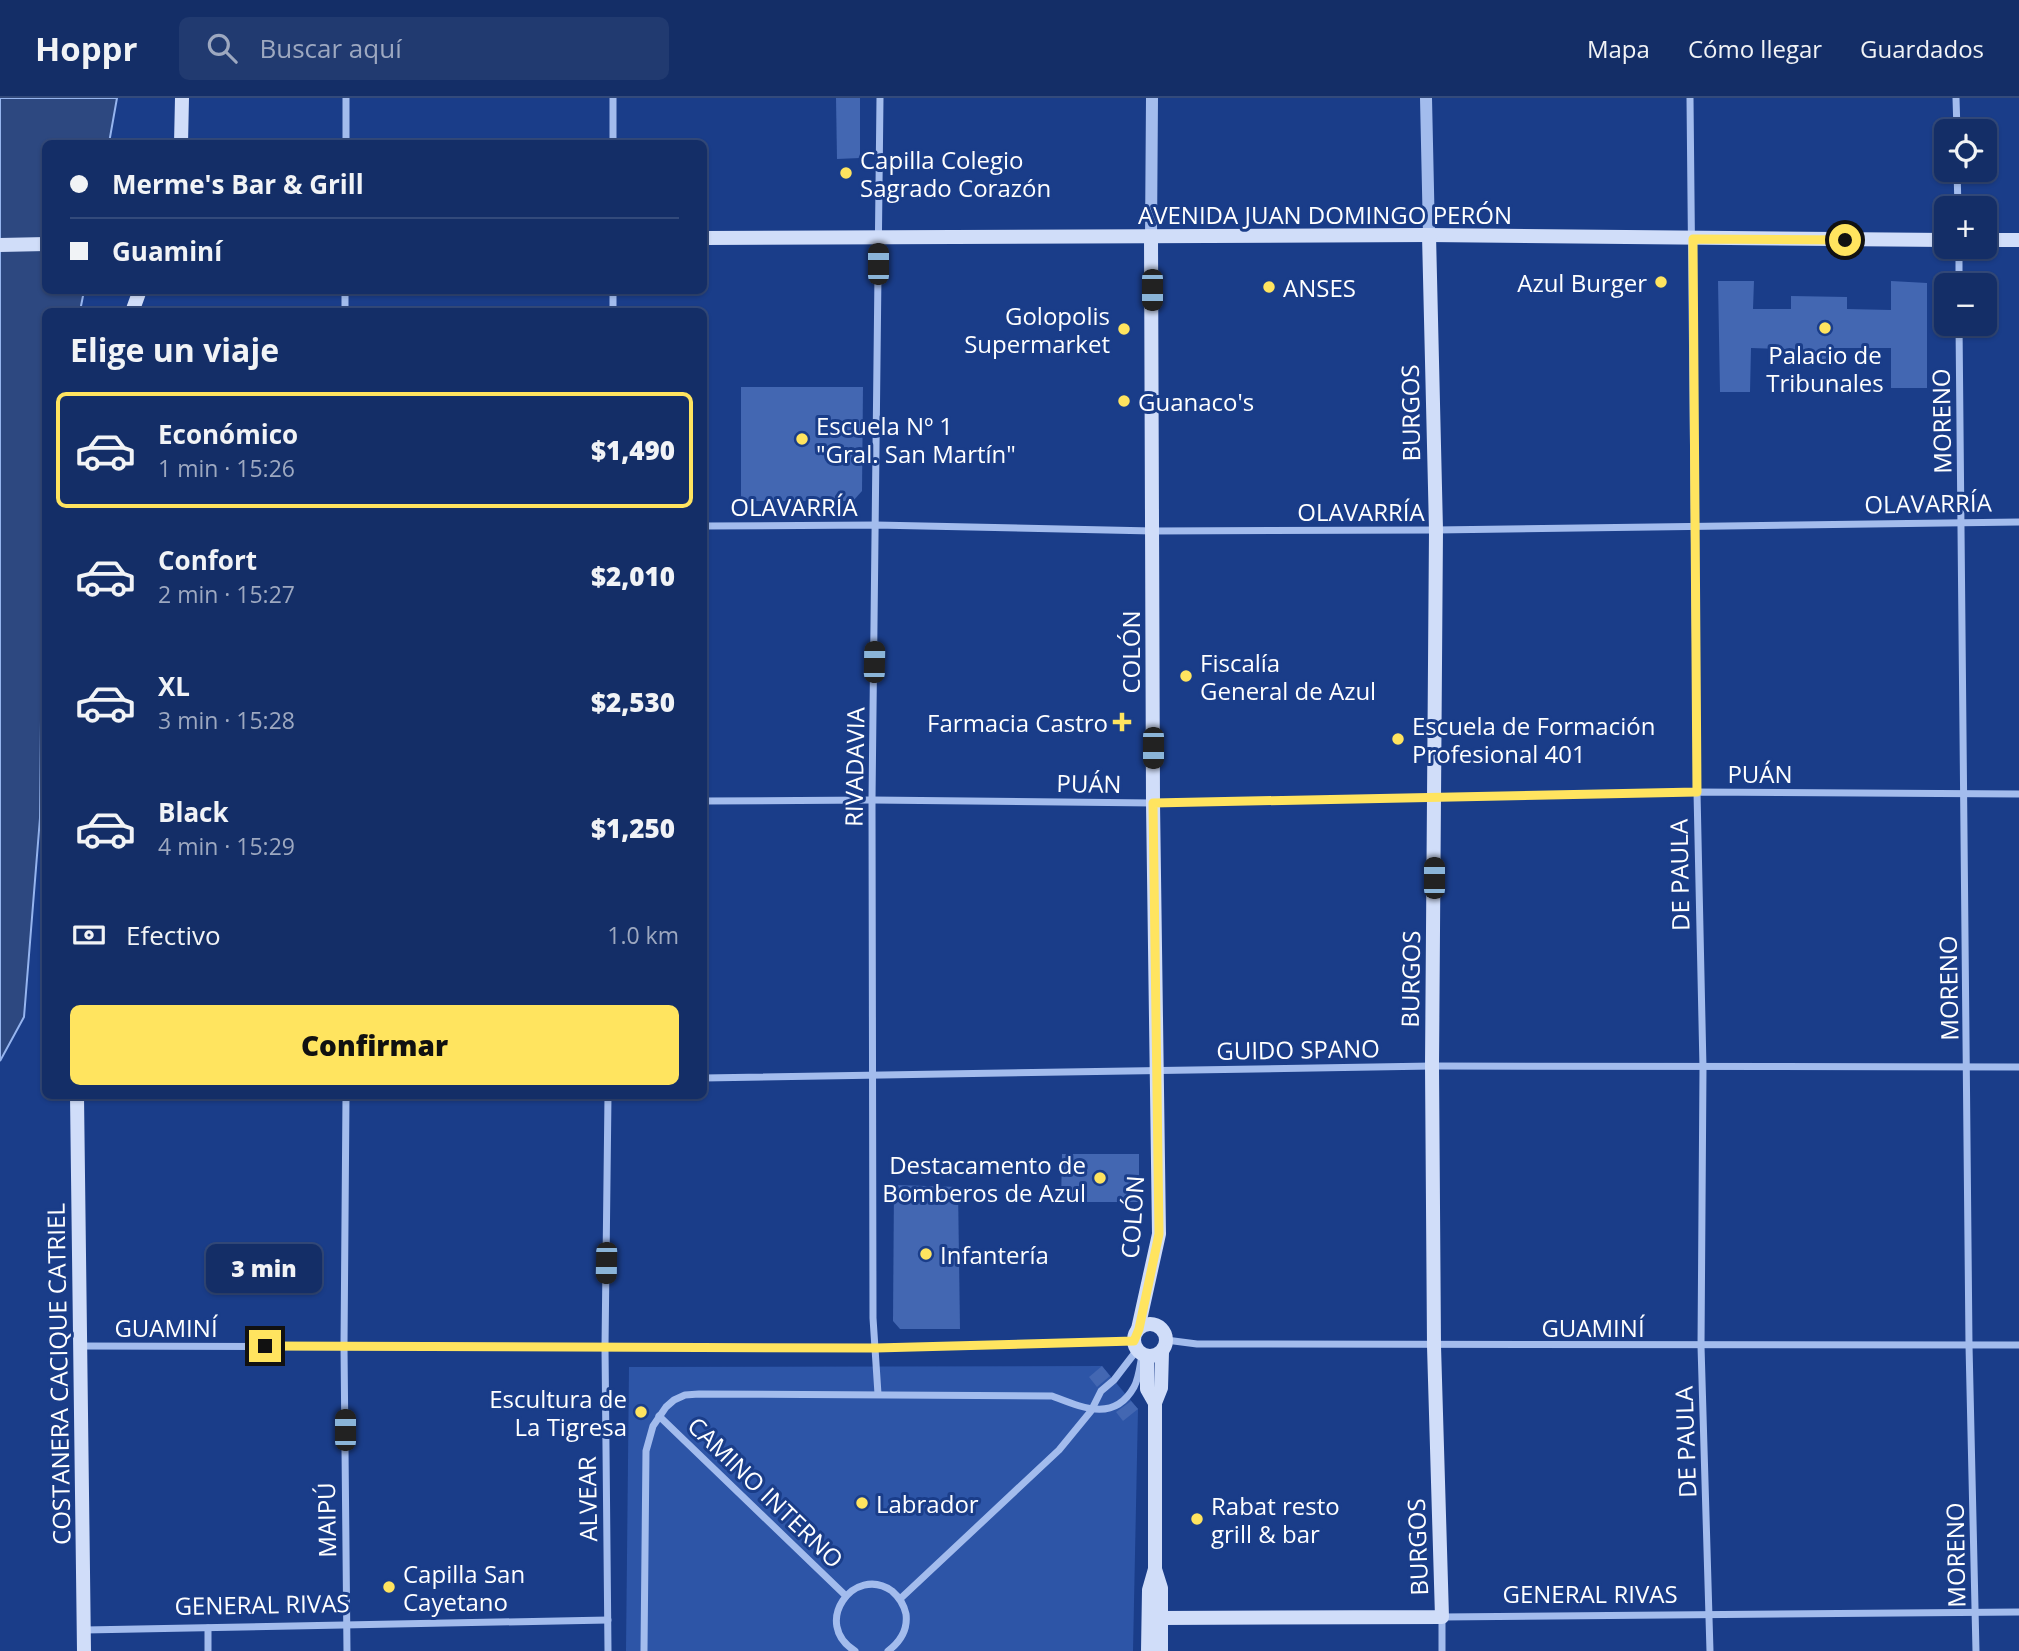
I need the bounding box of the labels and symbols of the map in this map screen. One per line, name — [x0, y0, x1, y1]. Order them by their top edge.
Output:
place label: Capilla Colegio Sagrado Corazón — [860, 143, 1051, 204]
marker: Capilla Colegio Sagrado Corazón — [838, 165, 854, 181]
street label: AVENIDA JUAN DOMINGO PERÓN — [1138, 198, 1512, 231]
route start — [1829, 224, 1861, 256]
car — [868, 243, 889, 285]
place label: Azul Burger — [1517, 266, 1647, 299]
car — [1142, 269, 1163, 311]
place label: ANSES — [1283, 271, 1356, 304]
marker: Azul Burger — [1653, 274, 1669, 290]
marker: ANSES — [1261, 279, 1277, 295]
place label: Golopolis Supermarket — [964, 299, 1110, 360]
marker: Palacio de Tribunales — [1817, 320, 1833, 336]
marker: Golopolis Supermarket — [1116, 321, 1132, 337]
place label: Palacio de Tribunales — [1766, 338, 1884, 399]
street label: BURGOS — [1393, 364, 1427, 462]
street label: MORENO — [1924, 368, 1958, 474]
place label: Guanaco's — [1138, 385, 1254, 418]
marker: Guanaco's — [1116, 393, 1132, 409]
place label: Escuela Nº 1 "Gral. San Martín" — [816, 409, 1016, 470]
marker: Escuela Nº 1 "Gral. San Martín" — [794, 431, 810, 447]
street label: OLAVARRÍA — [1864, 485, 1993, 521]
street label: OLAVARRÍA — [730, 490, 859, 523]
street label: OLAVARRÍA — [1297, 495, 1426, 528]
street label: COLÓN — [1114, 610, 1147, 694]
car — [864, 641, 885, 683]
place label: Fiscalía General de Azul — [1200, 646, 1376, 707]
marker: Fiscalía General de Azul — [1178, 668, 1194, 684]
street label: RIVADAVIA — [836, 706, 872, 827]
place label: Farmacia Castro — [927, 706, 1108, 739]
place label: Escuela de Formación Profesional 401 — [1412, 709, 1655, 770]
marker: Farmacia Castro — [1114, 714, 1130, 730]
car — [1143, 727, 1164, 769]
marker: Escuela de Formación Profesional 401 — [1390, 731, 1406, 747]
street label: PUÁN — [1727, 757, 1793, 790]
street label: PUÁN — [1056, 766, 1122, 800]
street label: DE PAULA — [1662, 818, 1696, 931]
car — [1424, 857, 1445, 899]
street label: BURGOS — [1393, 930, 1427, 1028]
street label: MORENO — [1931, 935, 1965, 1041]
street label: GUIDO SPANO — [1216, 1031, 1380, 1067]
place label: Destacamento de Bomberos de Azul — [882, 1148, 1086, 1209]
marker: Destacamento de Bomberos de Azul — [1092, 1170, 1108, 1186]
street label: COLÓN — [1113, 1174, 1151, 1260]
street label: COSTANERA CACIQUE CATRIEL — [39, 1203, 77, 1545]
place label: Infantería — [940, 1238, 1049, 1271]
car — [596, 1242, 617, 1284]
callout: 3 min — [207, 1244, 323, 1294]
marker: Infantería — [918, 1246, 934, 1262]
street label: GUAMINÍ — [114, 1311, 218, 1344]
street label: GUAMINÍ — [1541, 1311, 1645, 1344]
route end — [249, 1330, 281, 1362]
place label: Escultura de La Tigresa — [489, 1382, 627, 1443]
street label: DE PAULA — [1667, 1385, 1703, 1498]
marker: Escultura de La Tigresa — [633, 1404, 649, 1420]
car — [335, 1409, 356, 1451]
street label: CAMINO INTERNO — [681, 1409, 851, 1575]
street label: ALVEAR — [570, 1456, 604, 1542]
street label: MAIPÚ — [309, 1482, 343, 1558]
place label: Labrador — [876, 1487, 979, 1520]
place label: Rabat resto grill & bar — [1211, 1489, 1340, 1550]
marker: Labrador — [854, 1495, 870, 1511]
street label: BURGOS — [1399, 1498, 1435, 1596]
street label: MORENO — [1938, 1502, 1972, 1608]
marker: Rabat resto grill & bar — [1189, 1511, 1205, 1527]
place label: Capilla San Cayetano — [403, 1557, 525, 1618]
street label: GENERAL RIVAS — [1502, 1577, 1678, 1610]
marker: Capilla San Cayetano — [381, 1579, 397, 1595]
street label: GENERAL RIVAS — [174, 1586, 350, 1622]

